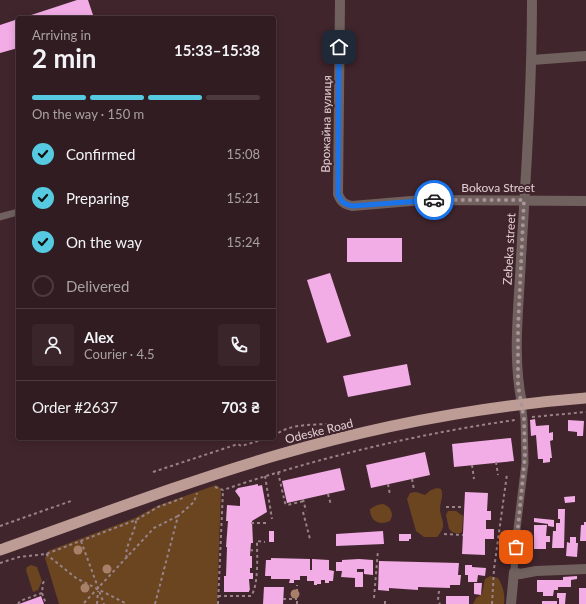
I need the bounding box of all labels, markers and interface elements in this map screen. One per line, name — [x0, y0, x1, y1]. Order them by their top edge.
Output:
text: Arriving in — [32, 27, 91, 43]
pin — [322, 30, 356, 64]
icon: home — [328, 36, 350, 58]
text: 15:33–15:38 — [174, 41, 260, 59]
text: 2 min — [32, 42, 96, 74]
street label: Врожайна вулиця — [318, 75, 334, 173]
text: On the way · 150 m — [32, 106, 144, 122]
icon: check — [32, 143, 54, 165]
text: Confirmed — [66, 145, 135, 163]
text: 15:08 — [227, 146, 260, 162]
courier — [414, 180, 454, 220]
street label: Bokova Street — [461, 180, 535, 195]
icon: check — [32, 187, 54, 209]
text: Preparing — [66, 189, 129, 207]
icon: car — [423, 189, 445, 211]
text: 15:21 — [227, 190, 260, 206]
street label: Zebeka street — [500, 212, 518, 285]
icon: check — [32, 231, 54, 253]
text: On the way — [66, 233, 142, 251]
text: 15:24 — [227, 234, 260, 250]
text: Delivered — [66, 277, 129, 295]
button: person — [32, 324, 74, 366]
button: phone — [218, 324, 260, 366]
text: Alex — [84, 328, 114, 346]
text: Courier · 4.5 — [84, 346, 155, 362]
text: Order #2637 — [32, 398, 118, 416]
text: 703 ₴ — [221, 398, 260, 416]
street label: Odeske Road — [283, 415, 355, 447]
pin — [499, 530, 533, 564]
icon: bag — [505, 536, 527, 558]

